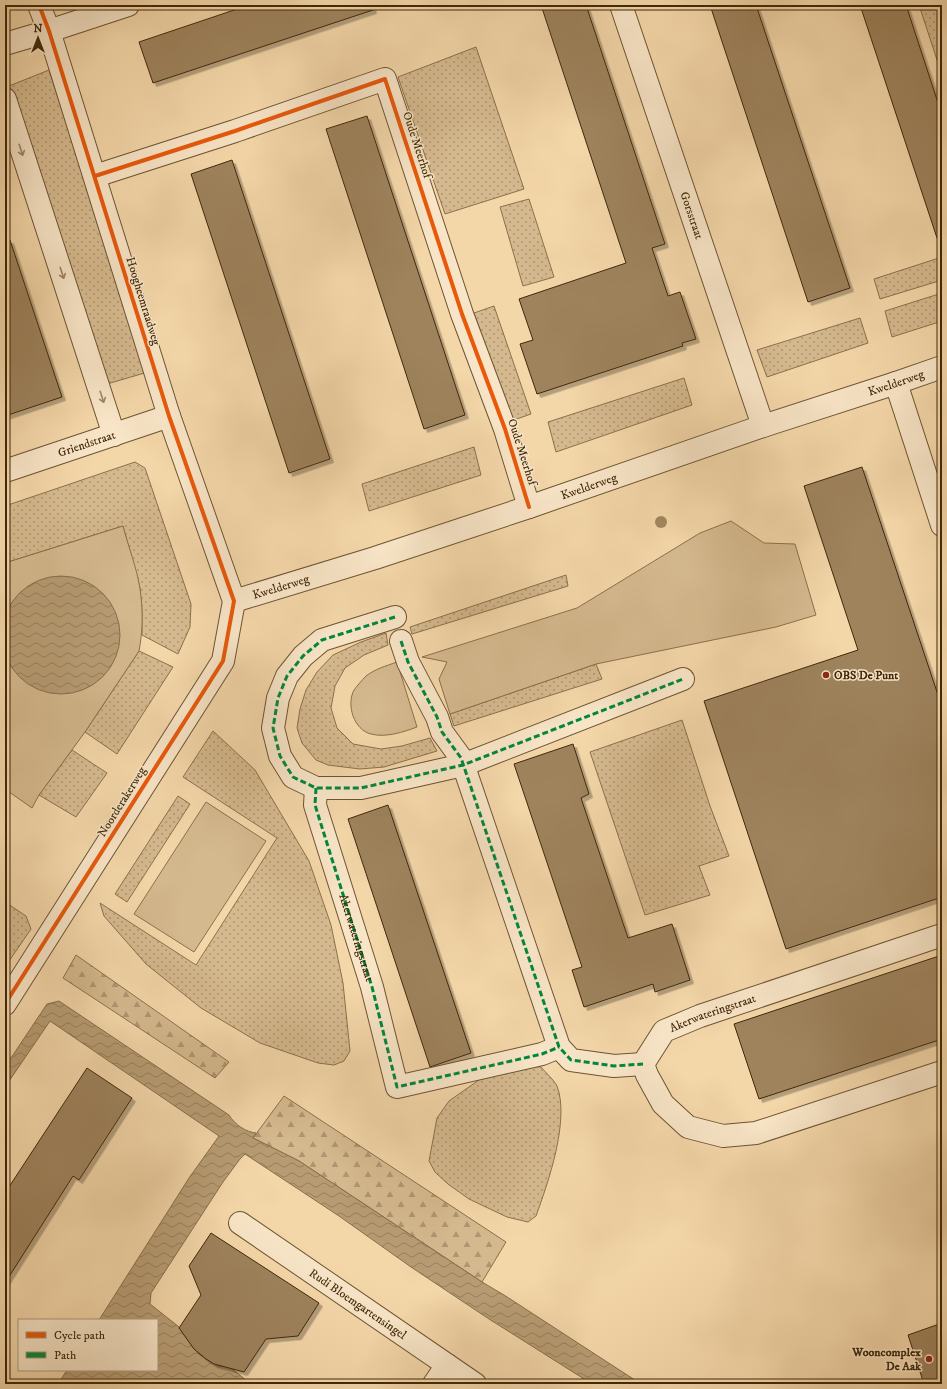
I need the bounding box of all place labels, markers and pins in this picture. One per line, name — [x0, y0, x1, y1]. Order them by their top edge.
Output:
place label: OBS De Punt — [834, 668, 898, 683]
marker: OBS De Punt — [821, 670, 831, 680]
place label: Wooncomplex De Aak — [851, 1345, 922, 1374]
marker: Wooncomplex De Aak — [924, 1354, 934, 1364]

